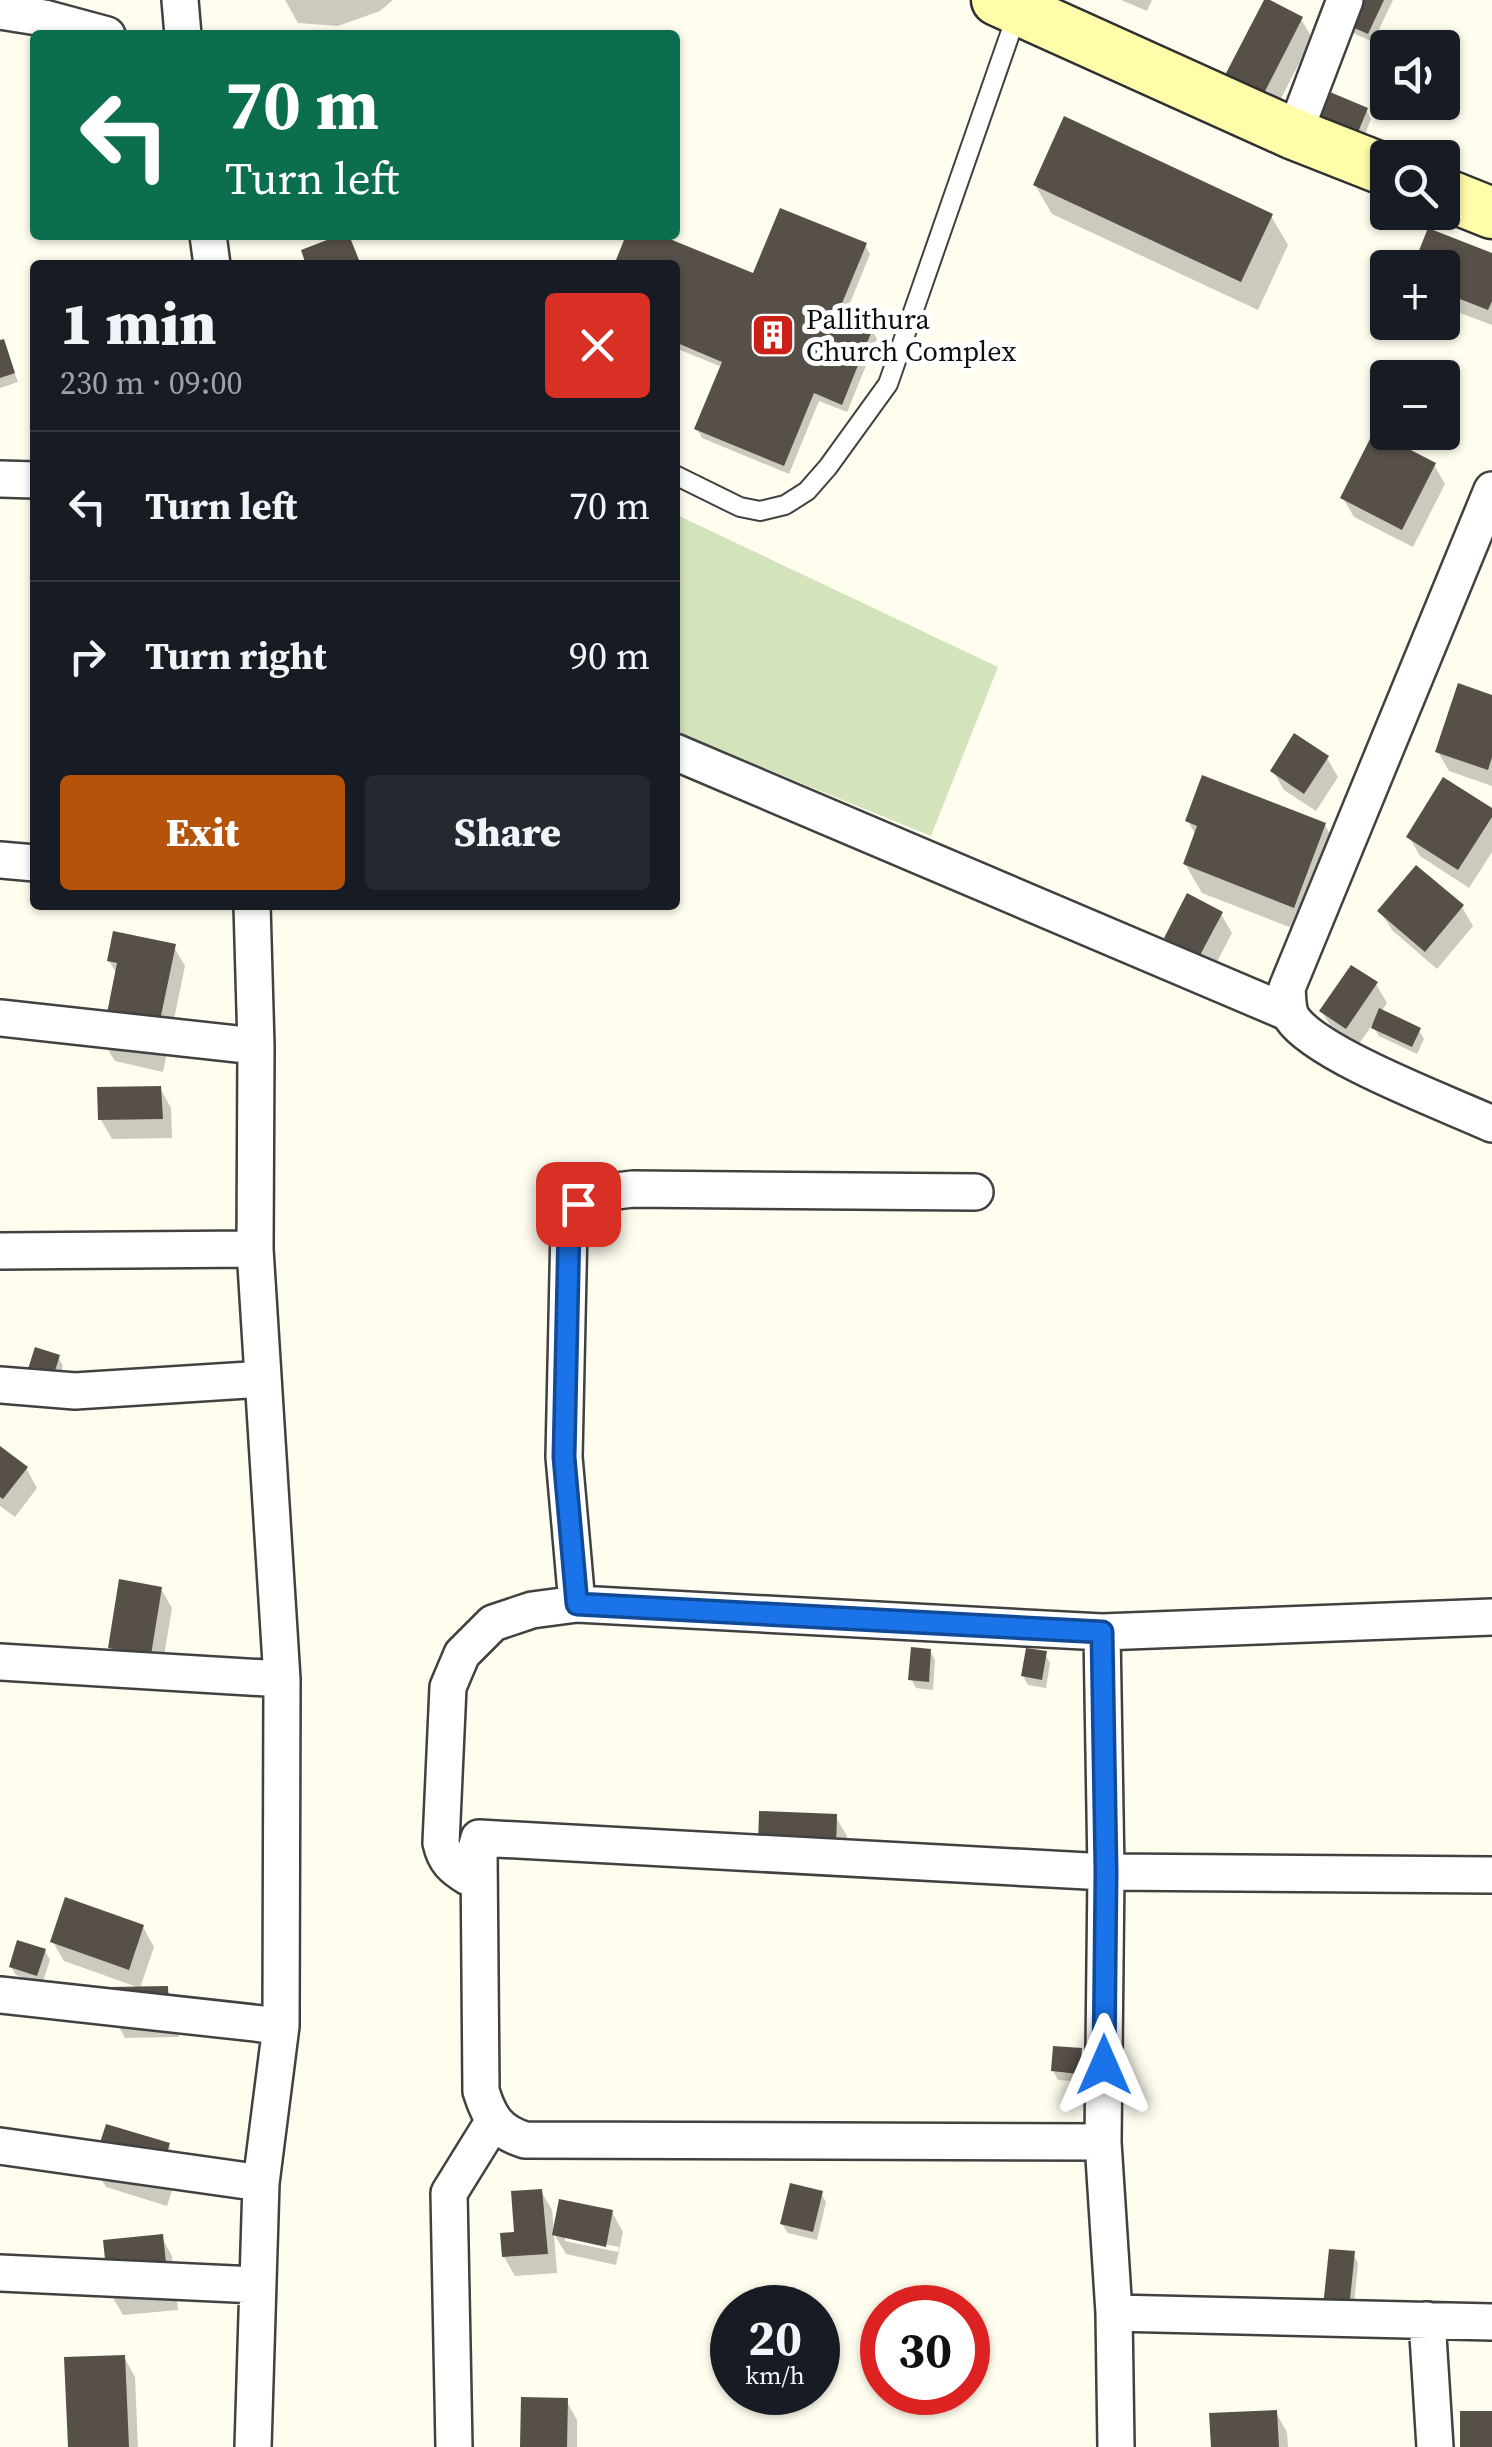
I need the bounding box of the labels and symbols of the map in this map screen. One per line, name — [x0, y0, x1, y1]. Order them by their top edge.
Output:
place label: Pallithura Church Complex — [806, 300, 1016, 370]
building icon: Pallithura Church Complex — [750, 312, 796, 358]
pin — [536, 1162, 621, 1247]
position arrow — [1052, 2013, 1156, 2117]
speed limit sign: 30 — [860, 2285, 990, 2415]

